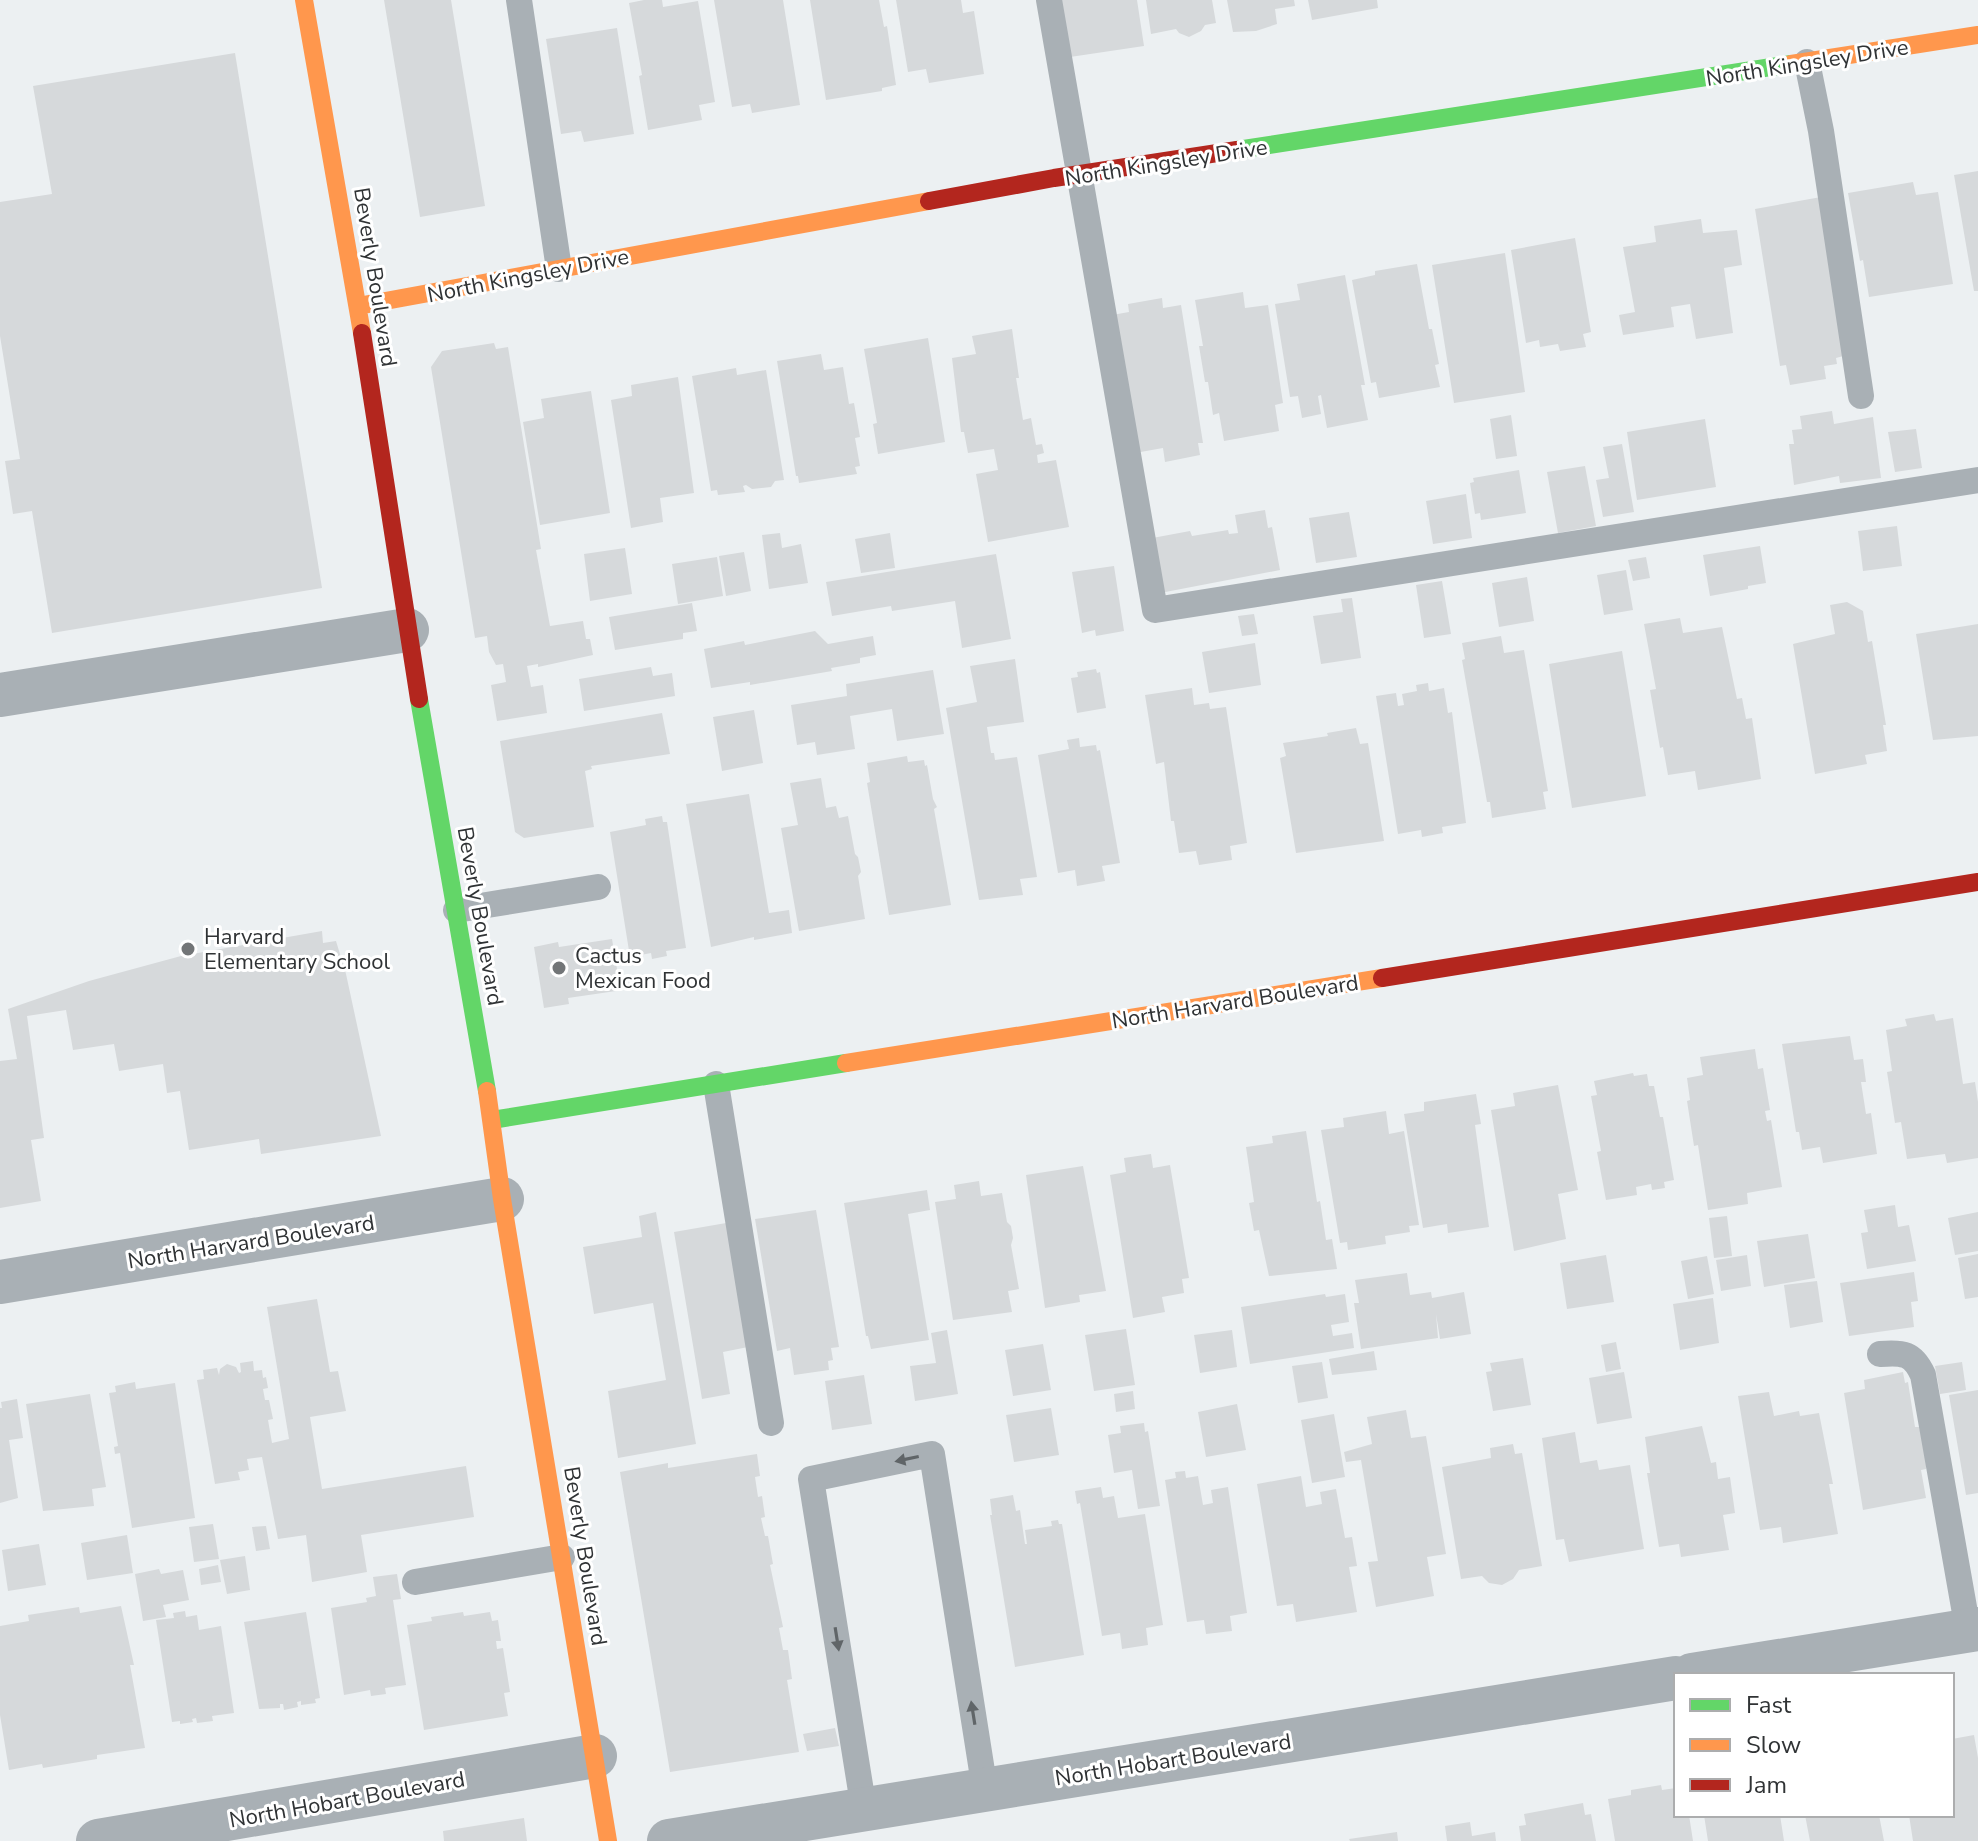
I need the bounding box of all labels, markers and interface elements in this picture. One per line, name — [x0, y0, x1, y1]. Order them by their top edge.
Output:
street label: North Kingsley Drive — [1704, 32, 1911, 94]
street label: North Kingsley Drive — [1063, 132, 1270, 194]
street label: Beverly Boulevard — [346, 185, 404, 369]
street label: North Kingsley Drive — [425, 242, 632, 310]
street label: Beverly Boulevard — [450, 824, 511, 1008]
place label: Harvard Elementary School — [204, 922, 390, 977]
marker: Harvard Elementary School — [179, 940, 197, 958]
place label: Cactus Mexican Food — [575, 941, 711, 996]
marker: Cactus Mexican Food — [550, 959, 568, 977]
street label: North Harvard Boulevard — [1110, 968, 1361, 1036]
street label: North Harvard Boulevard — [126, 1208, 377, 1276]
one-way arrow — [894, 1453, 919, 1466]
street label: Beverly Boulevard — [556, 1464, 614, 1648]
one-way arrow — [831, 1627, 843, 1652]
legend — [1674, 1673, 1954, 1817]
text: Fast — [1746, 1689, 1792, 1721]
one-way arrow — [966, 1700, 979, 1725]
street label: North Hobart Boulevard — [1053, 1726, 1293, 1793]
text: Slow — [1746, 1729, 1801, 1761]
street label: North Hobart Boulevard — [227, 1764, 467, 1835]
text: Jam — [1745, 1769, 1787, 1801]

